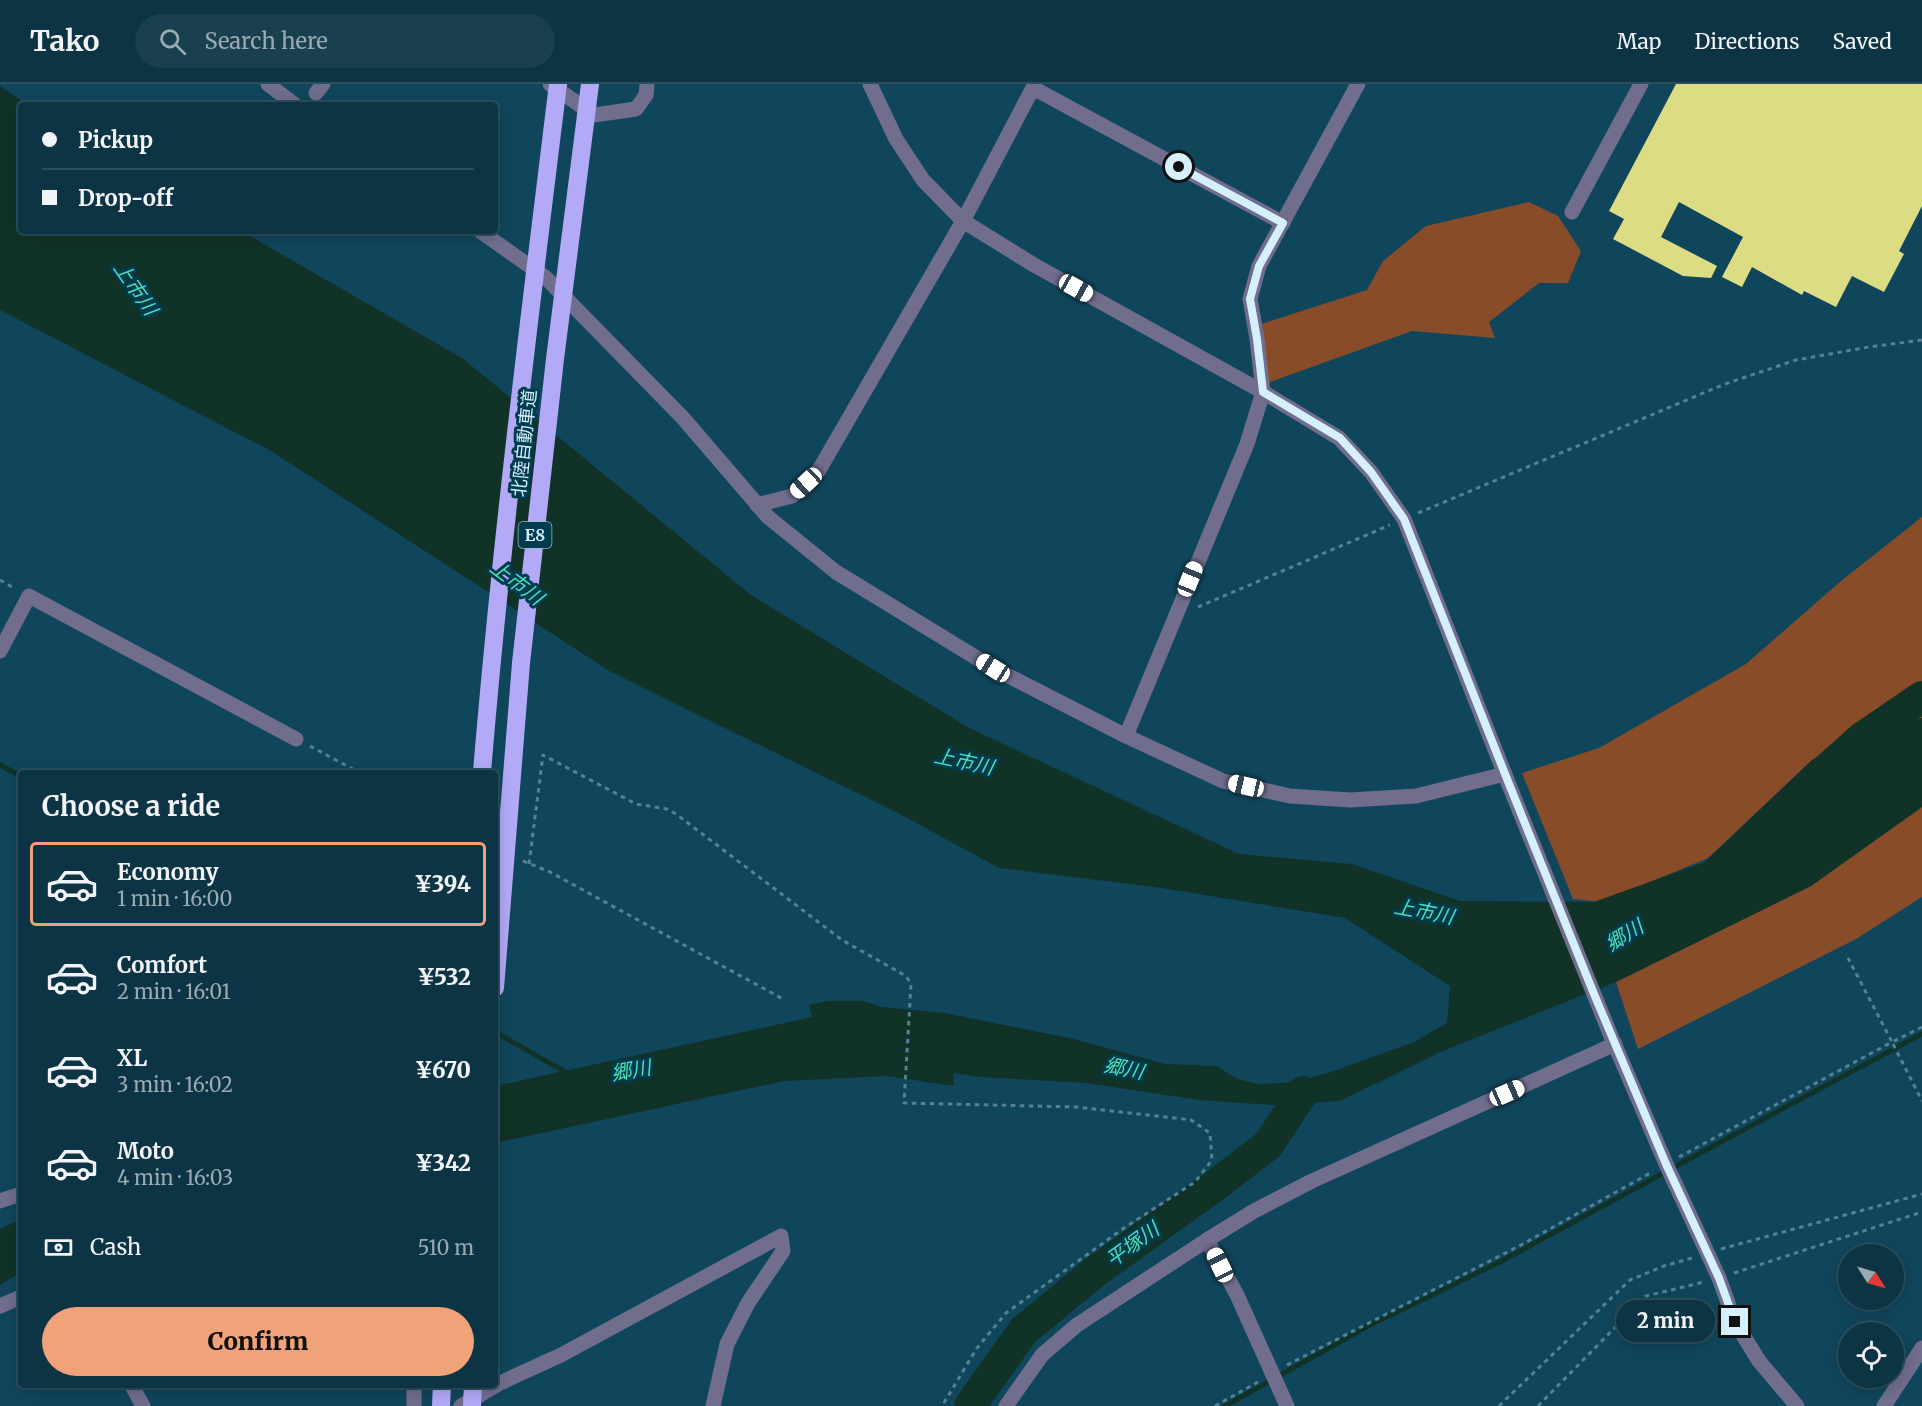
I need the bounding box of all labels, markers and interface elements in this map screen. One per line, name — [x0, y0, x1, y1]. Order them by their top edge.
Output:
search box — [135, 14, 555, 68]
text: Tako — [30, 23, 99, 59]
icon: search — [156, 25, 189, 58]
text: Search here — [204, 27, 328, 55]
text: Map — [1617, 28, 1661, 55]
text: Directions — [1694, 28, 1799, 55]
text: Saved — [1832, 28, 1892, 55]
text: Pickup — [78, 126, 153, 154]
route start — [1165, 153, 1192, 180]
text: Drop-off — [78, 184, 173, 212]
water label: 上市川 — [109, 256, 165, 321]
car — [1056, 271, 1096, 305]
street label: 北陸自動車道 — [507, 388, 541, 498]
car — [787, 464, 825, 502]
road number: E8 — [518, 522, 552, 548]
water label: 上市川 — [486, 554, 550, 611]
car — [1175, 559, 1205, 599]
car — [973, 651, 1013, 685]
water label: 上市川 — [932, 743, 998, 780]
car — [1226, 773, 1266, 799]
text: Choose a ride — [42, 789, 220, 823]
icon: car — [45, 857, 99, 911]
text: Economy — [117, 858, 218, 886]
text: ¥394 — [415, 870, 471, 898]
text: 1 min · 16:00 — [117, 886, 232, 911]
water label: 上市川 — [1392, 893, 1458, 929]
water label: 郷川 — [1600, 913, 1649, 956]
icon: car — [45, 950, 99, 1004]
text: Comfort — [117, 951, 207, 979]
text: ¥532 — [417, 963, 471, 991]
text: 2 min · 16:01 — [117, 979, 230, 1004]
icon: car — [45, 1043, 99, 1097]
text: XL — [117, 1044, 147, 1072]
water label: 郷川 — [1102, 1052, 1148, 1084]
water label: 郷川 — [609, 1054, 655, 1086]
text: ¥670 — [415, 1056, 471, 1084]
text: 3 min · 16:02 — [117, 1072, 233, 1097]
car — [1487, 1077, 1527, 1109]
icon: car — [45, 1136, 99, 1190]
text: Moto — [117, 1137, 174, 1165]
text: ¥342 — [415, 1149, 471, 1177]
text: 4 min · 16:03 — [117, 1165, 233, 1190]
water label: 平塚川 — [1100, 1215, 1165, 1272]
icon: cash — [42, 1231, 75, 1264]
text: Cash — [90, 1233, 141, 1261]
text: 510 m — [418, 1235, 474, 1260]
north arrow — [1838, 1244, 1904, 1310]
map controls — [1838, 1244, 1904, 1388]
car — [1204, 1245, 1236, 1285]
callout: 2 min — [1615, 1301, 1714, 1343]
button: Confirm — [42, 1307, 474, 1376]
text: 2 min — [1637, 1308, 1694, 1333]
route end — [1721, 1308, 1748, 1335]
button: locate — [1838, 1322, 1904, 1388]

